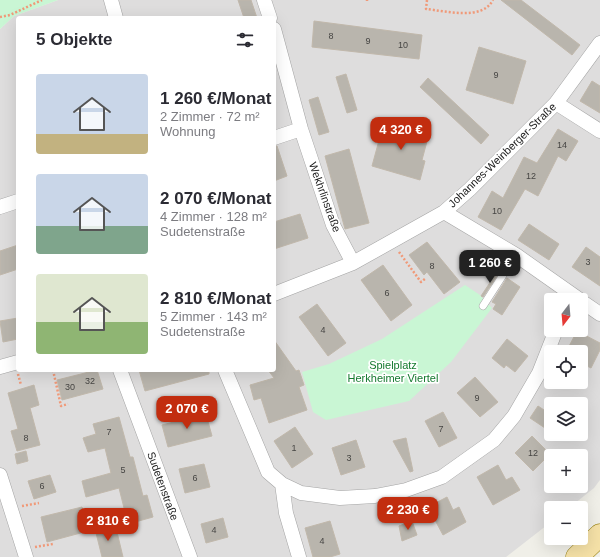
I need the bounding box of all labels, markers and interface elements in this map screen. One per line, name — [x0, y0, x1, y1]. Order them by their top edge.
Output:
icon: filters — [234, 29, 256, 51]
text: 5 Objekte — [36, 30, 113, 49]
house number: 8 — [328, 31, 334, 41]
house number: 9 — [365, 36, 371, 46]
house number: 10 — [398, 40, 408, 50]
house number: 9 — [493, 70, 499, 80]
text: 1 260 €/Monat — [160, 89, 272, 108]
icon: home — [68, 90, 116, 138]
street label: Johannes-Weinberger-Straße — [446, 100, 558, 210]
text: 2 Zimmer · 72 m² — [160, 109, 260, 124]
pin: 4 320 € — [364, 117, 438, 151]
text: 4 320 € — [379, 122, 423, 137]
text: Wohnung — [160, 124, 215, 139]
house number: 14 — [557, 140, 567, 150]
street label: Wekhrlinstraße — [307, 160, 343, 234]
house number: 12 — [526, 171, 536, 181]
text: 2 070 €/Monat — [160, 189, 272, 208]
icon: home — [68, 190, 116, 238]
house number: 10 — [492, 206, 502, 216]
text: 4 Zimmer · 128 m² — [160, 209, 267, 224]
text: Sudetenstraße — [160, 224, 245, 239]
pin: 1 260 € — [453, 250, 527, 284]
text: 1 260 € — [468, 255, 512, 270]
house number: 3 — [585, 257, 591, 267]
house number: 8 — [429, 261, 435, 271]
house number: 6 — [384, 288, 390, 298]
text: 2 810 €/Monat — [160, 289, 272, 308]
icon: home — [68, 290, 116, 338]
north arrow — [544, 293, 588, 337]
map controls — [544, 293, 588, 545]
text: 5 Zimmer · 143 m² — [160, 309, 267, 324]
text: Sudetenstraße — [160, 324, 245, 339]
house number: 4 — [320, 325, 326, 335]
button: locate — [544, 345, 588, 389]
park label: Spielplatz Herkheimer Viertel — [348, 359, 438, 384]
house number: 32 — [85, 376, 95, 386]
house number: 30 — [65, 382, 75, 392]
house number: 9 — [474, 393, 480, 403]
pin: 2 070 € — [150, 396, 224, 430]
button: layers — [544, 397, 588, 441]
text: 2 070 € — [165, 401, 209, 416]
house number: 7 — [438, 424, 444, 434]
house number: 7 — [106, 427, 112, 437]
house number: 8 — [23, 433, 29, 443]
house number: 1 — [291, 443, 297, 453]
house number: 12 — [528, 448, 538, 458]
button: + — [544, 449, 588, 493]
street label: Sudetenstraße — [145, 450, 181, 522]
house number: 3 — [346, 453, 352, 463]
house number: 5 — [120, 465, 126, 475]
house number: 6 — [192, 473, 198, 483]
house number: 6 — [39, 481, 45, 491]
pin: 2 230 € — [371, 497, 445, 531]
button: − — [544, 501, 588, 545]
text: 2 230 € — [386, 502, 430, 517]
pin: 2 810 € — [71, 508, 145, 542]
text: 2 810 € — [86, 513, 130, 528]
house number: 4 — [211, 525, 217, 535]
house number: 4 — [319, 536, 325, 546]

